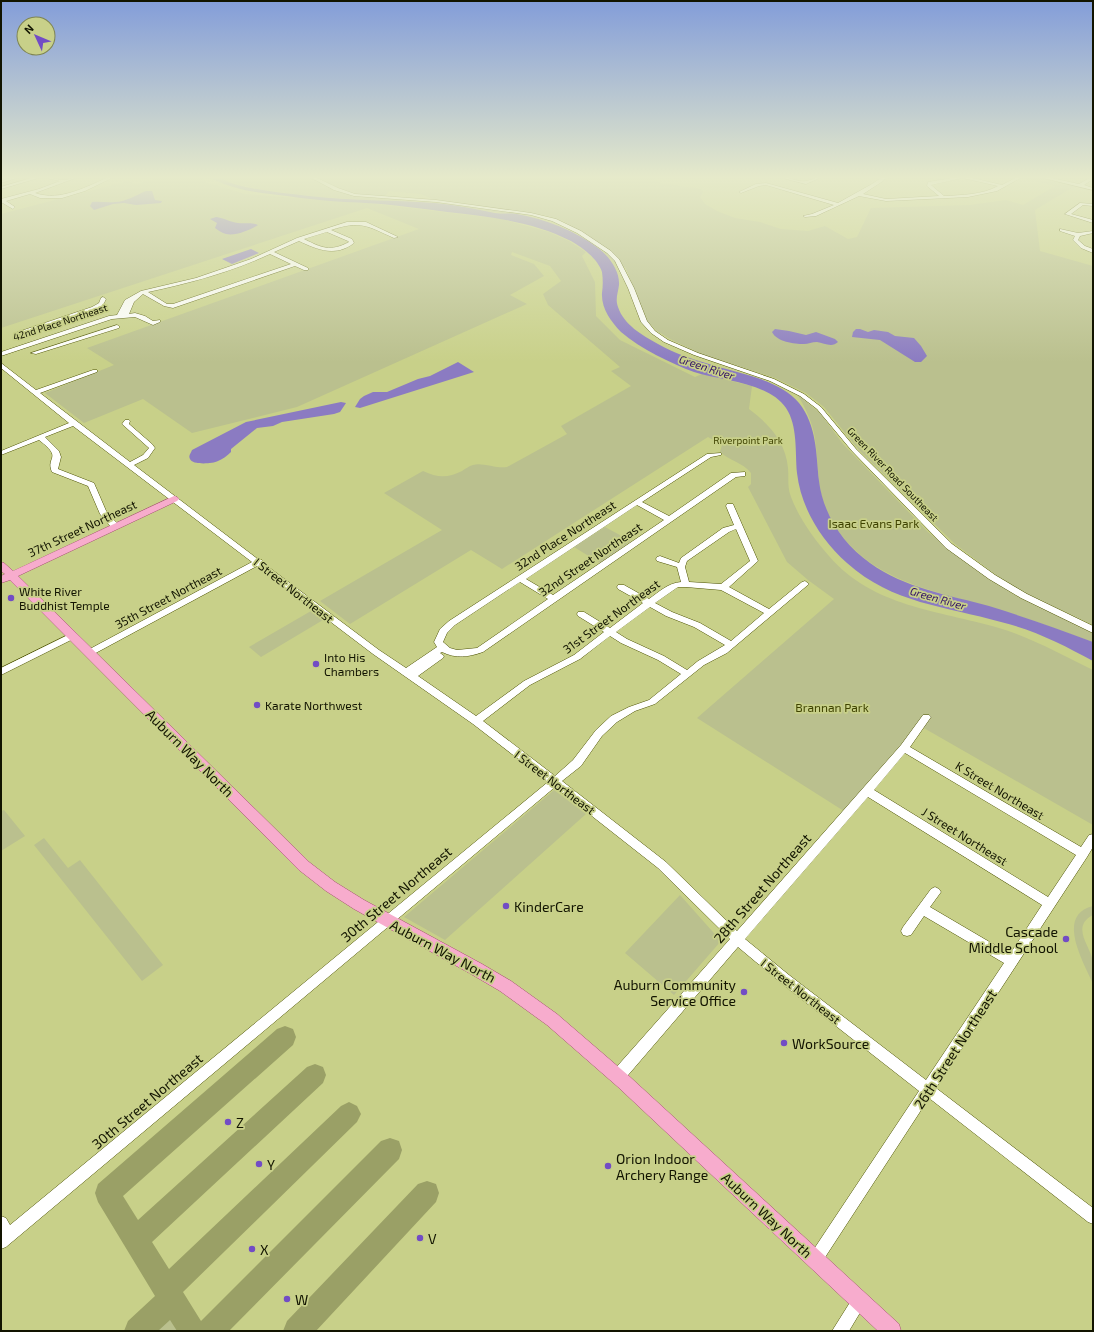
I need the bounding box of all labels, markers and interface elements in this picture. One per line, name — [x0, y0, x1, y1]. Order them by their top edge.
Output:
north arrow — [16, 16, 56, 56]
text: N — [21, 21, 36, 36]
street label: 42nd Place Northeast — [11, 301, 109, 343]
water label: Green River — [678, 352, 737, 382]
street label: Green River Road Southeast — [845, 425, 941, 524]
park label: Riverpoint Park — [713, 434, 783, 446]
street label: 37th Street Northeast — [25, 496, 139, 559]
street label: 32nd Place Northeast — [512, 497, 618, 573]
park label: Isaac Evans Park — [829, 516, 919, 530]
street label: 32nd Street Northeast — [536, 519, 645, 599]
street label: I Street Northeast — [251, 555, 337, 626]
street label: 35th Street Northeast — [112, 563, 224, 631]
street label: 31st Street Northeast — [560, 576, 662, 656]
place label: White River Buddhist Temple — [19, 584, 110, 612]
water label: Green River — [909, 584, 968, 612]
marker: White River Buddhist Temple — [6, 593, 16, 603]
place label: Into His Chambers — [324, 650, 379, 678]
marker: Into His Chambers — [311, 659, 321, 669]
place label: Karate Northwest — [265, 698, 363, 712]
marker: Karate Northwest — [252, 700, 262, 710]
park label: Brannan Park — [795, 700, 869, 714]
street label: Auburn Way North — [143, 706, 237, 800]
street label: I Street Northeast — [512, 747, 598, 817]
street label: K Street Northeast — [953, 758, 1047, 822]
street label: J Street Northeast — [920, 804, 1011, 868]
street label: 28th Street Northeast — [710, 830, 814, 946]
street label: 30th Street Northeast — [337, 843, 455, 945]
place label: KinderCare — [514, 898, 584, 915]
marker: KinderCare — [501, 901, 511, 911]
street label: Auburn Way North — [387, 916, 499, 986]
place label: Cascade Middle School — [969, 923, 1059, 956]
marker: Cascade Middle School — [1061, 934, 1071, 944]
street label: I Street Northeast — [758, 956, 844, 1027]
place label: Auburn Community Service Office — [614, 976, 737, 1009]
street label: 26th Street Northeast — [910, 986, 1000, 1112]
marker: Auburn Community Service Office — [739, 987, 749, 997]
place label: WorkSource — [792, 1035, 869, 1052]
marker: WorkSource — [779, 1038, 789, 1048]
street label: 30th Street Northeast — [88, 1050, 206, 1152]
place label: Z — [236, 1114, 244, 1131]
marker: Z — [223, 1117, 233, 1127]
place label: Orion Indoor Archery Range — [616, 1150, 708, 1183]
place label: Y — [267, 1156, 275, 1173]
marker: Y — [254, 1159, 264, 1169]
marker: Orion Indoor Archery Range — [603, 1161, 613, 1171]
street label: Auburn Way North — [718, 1169, 816, 1261]
place label: V — [428, 1230, 437, 1247]
marker: V — [415, 1233, 425, 1243]
place label: X — [260, 1241, 269, 1258]
marker: X — [247, 1244, 257, 1254]
place label: W — [295, 1291, 308, 1308]
marker: W — [282, 1294, 292, 1304]

